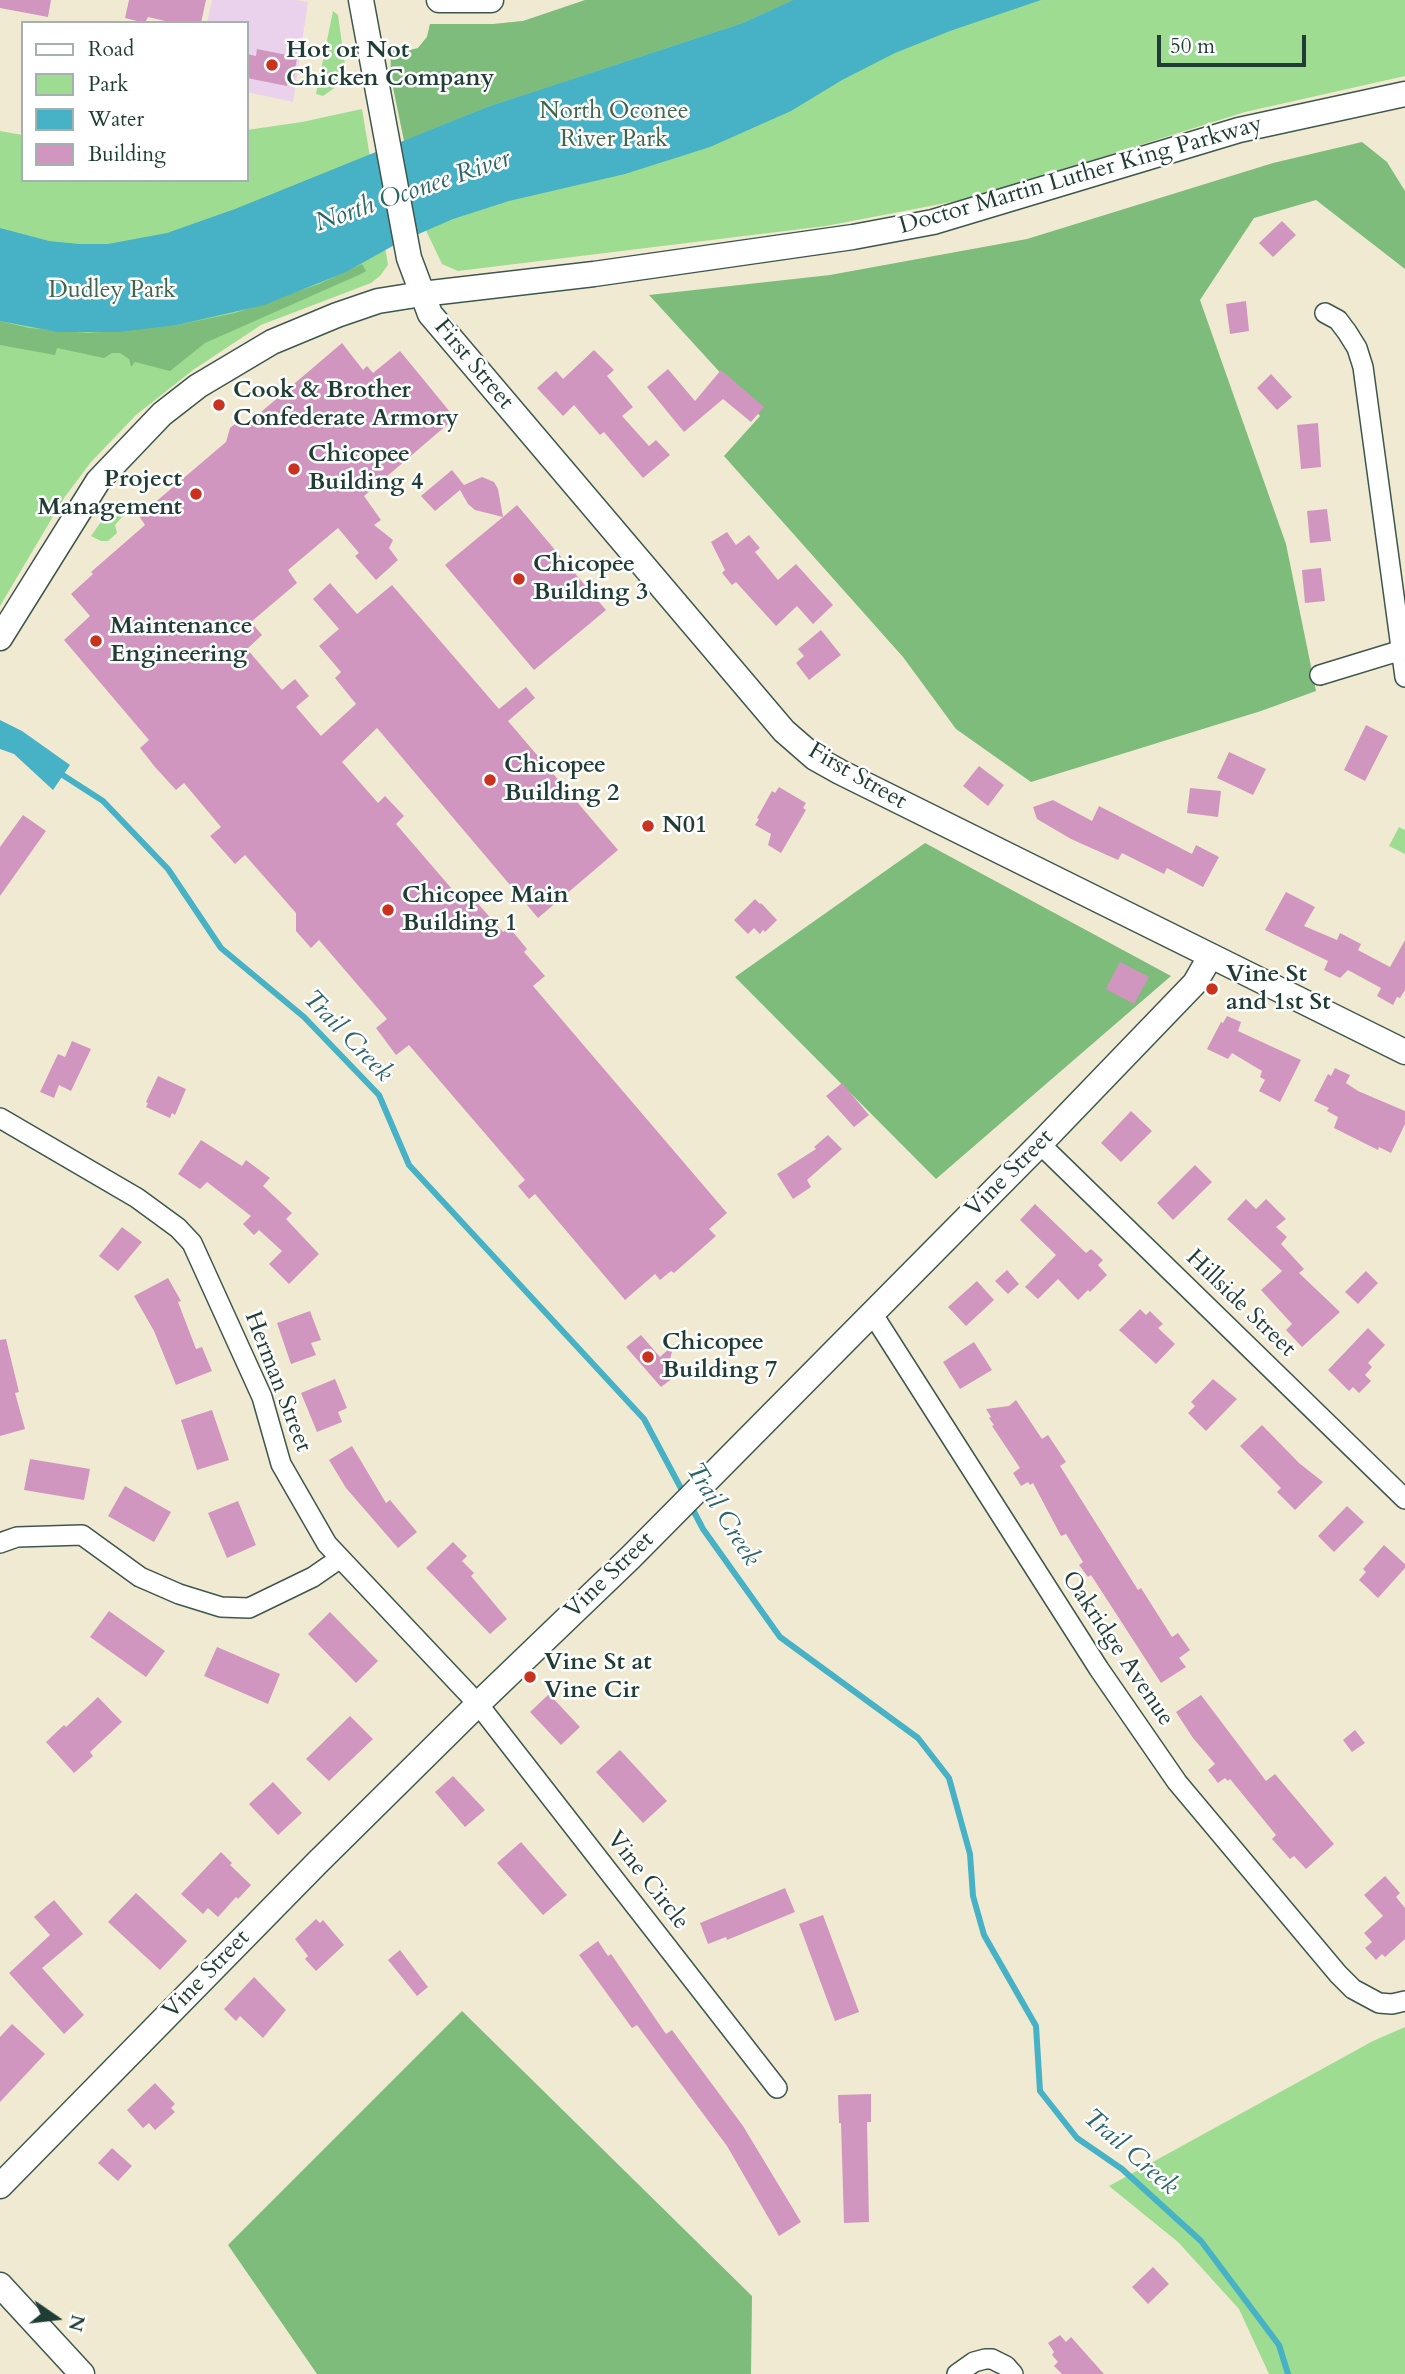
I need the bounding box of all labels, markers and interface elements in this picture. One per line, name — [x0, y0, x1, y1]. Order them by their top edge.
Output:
legend — [21, 21, 248, 182]
scale bar — [1160, 21, 1309, 65]
text: 50 m — [1170, 32, 1215, 61]
text: Road — [88, 35, 134, 64]
place label: Hot or Not Chicken Company — [286, 37, 494, 93]
marker: Hot or Not Chicken Company — [264, 57, 280, 73]
text: Park — [88, 70, 128, 99]
park label: North Oconee River Park — [539, 98, 689, 154]
text: Water — [88, 105, 144, 134]
street label: Doctor Martin Luther King Parkway — [896, 110, 1266, 242]
text: Building — [88, 140, 166, 169]
water label: North Oconee River — [311, 144, 515, 240]
park label: Dudley Park — [48, 277, 176, 305]
street label: First Street — [427, 314, 519, 416]
place label: Cook & Brother Confederate Armory — [233, 377, 459, 433]
marker: Cook & Brother Confederate Armory — [211, 397, 227, 413]
place label: Chicopee Building 4 — [308, 441, 423, 497]
marker: Chicopee Building 4 — [286, 461, 302, 477]
place label: Project Management — [37, 466, 182, 522]
marker: Project Management — [188, 486, 204, 502]
place label: Chicopee Building 3 — [533, 551, 648, 607]
marker: Chicopee Building 3 — [511, 571, 527, 587]
place label: Maintenance Engineering — [110, 613, 253, 669]
marker: Maintenance Engineering — [88, 633, 104, 649]
street label: First Street — [803, 737, 911, 817]
place label: Chicopee Building 2 — [504, 752, 619, 808]
marker: Chicopee Building 2 — [482, 772, 498, 788]
place label: N01 — [662, 812, 707, 840]
marker: N01 — [640, 818, 656, 834]
place label: Chicopee Main Building 1 — [402, 882, 569, 938]
marker: Chicopee Main Building 1 — [380, 902, 396, 918]
place label: Vine St and 1st St — [1226, 961, 1331, 1017]
marker: Vine St and 1st St — [1204, 981, 1220, 997]
water label: Trail Creek — [295, 984, 399, 1090]
street label: Vine Street — [960, 1124, 1060, 1224]
street label: Hillside Street — [1179, 1244, 1301, 1364]
street label: Herman Street — [237, 1308, 317, 1456]
place label: Chicopee Building 7 — [662, 1329, 777, 1385]
marker: Chicopee Building 7 — [640, 1349, 656, 1365]
water label: Trail Creek — [678, 1458, 766, 1572]
street label: Vine Street — [559, 1526, 661, 1626]
street label: Oakridge Avenue — [1054, 1566, 1180, 1732]
place label: Vine St at Vine Cir — [544, 1649, 652, 1705]
marker: Vine St at Vine Cir — [522, 1669, 538, 1685]
street label: Vine Circle — [600, 1826, 694, 1936]
street label: Vine Street — [157, 1924, 257, 2026]
water label: Trail Creek — [1076, 2103, 1184, 2203]
north arrow — [21, 2283, 91, 2353]
text: N — [62, 2312, 91, 2334]

